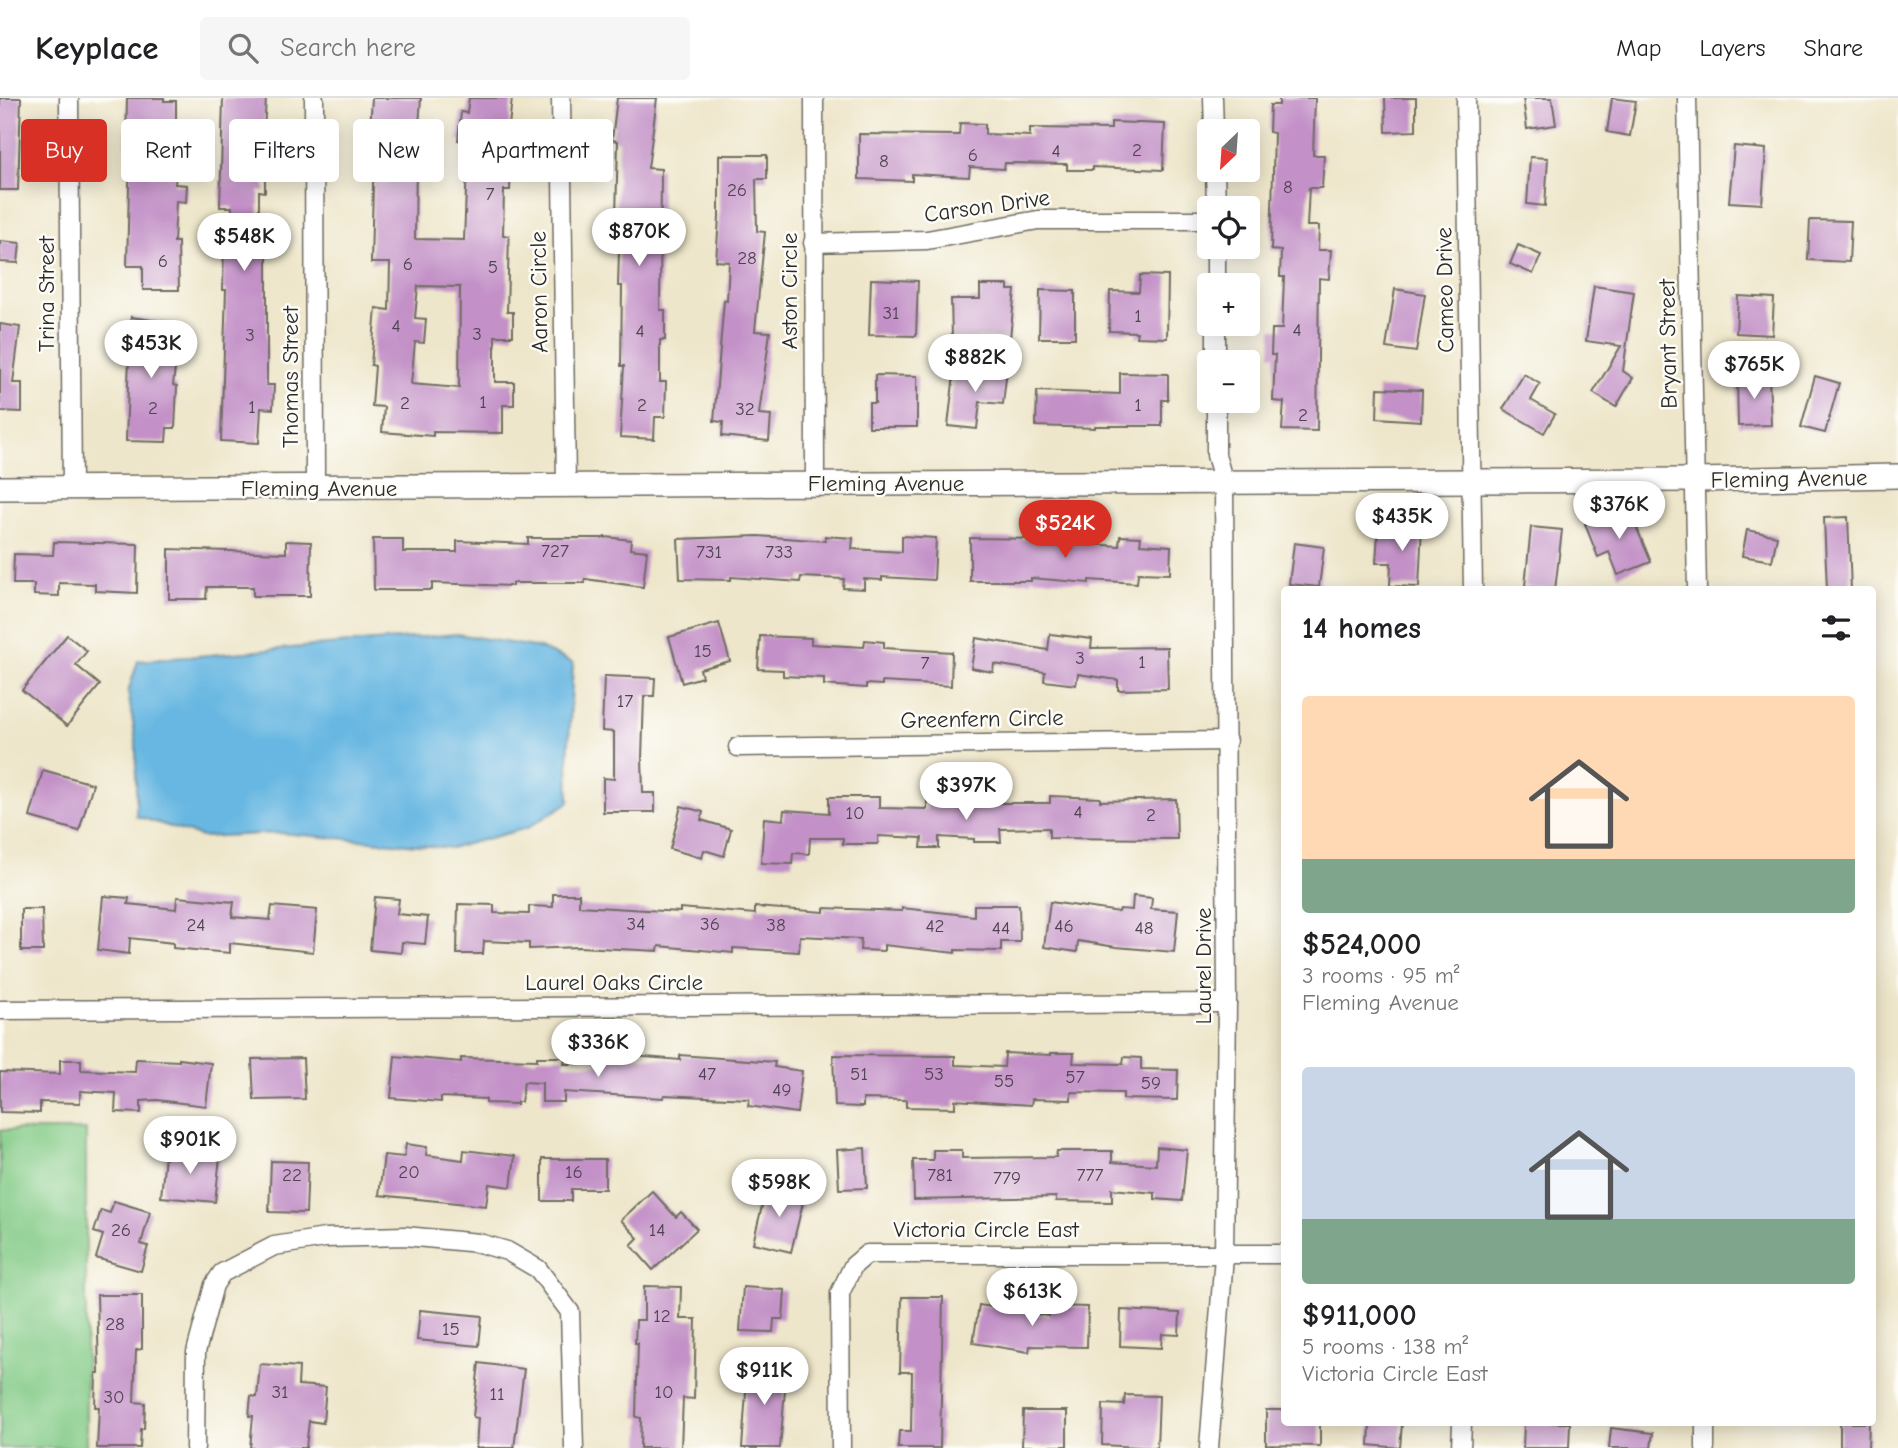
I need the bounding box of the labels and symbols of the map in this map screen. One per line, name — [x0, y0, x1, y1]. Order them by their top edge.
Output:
north arrow — [1197, 119, 1260, 182]
house number: 2 — [1132, 139, 1142, 161]
house number: 4 — [1051, 140, 1061, 162]
house number: 6 — [968, 144, 978, 166]
house number: 8 — [879, 150, 889, 172]
house number: 8 — [1283, 176, 1293, 198]
house number: 26 — [727, 179, 747, 201]
house number: 7 — [486, 183, 495, 205]
street label: Carson Drive — [922, 184, 1052, 228]
pin: $870K — [590, 208, 688, 268]
pin: $548K — [195, 214, 293, 273]
street label: Cameo Drive — [1430, 227, 1460, 353]
street label: Aaron Circle — [524, 231, 554, 353]
street label: Aston Circle — [776, 233, 803, 349]
street label: Trina Street — [33, 234, 60, 352]
house number: 28 — [737, 247, 757, 269]
house number: 6 — [158, 250, 168, 272]
house number: 6 — [403, 253, 413, 275]
house number: 5 — [488, 256, 498, 278]
street label: Bryant Street — [1653, 277, 1683, 409]
house number: 31 — [882, 302, 900, 324]
street label: Thomas Street — [277, 304, 304, 448]
house number: 1 — [1134, 305, 1142, 327]
house number: 4 — [391, 315, 401, 337]
house number: 4 — [1292, 319, 1302, 341]
pin: $453K — [102, 320, 200, 380]
house number: 4 — [635, 320, 645, 342]
house number: 3 — [472, 323, 482, 345]
house number: 3 — [245, 324, 255, 346]
pin: $882K — [926, 334, 1024, 394]
pin: $765K — [1705, 342, 1803, 401]
house number: 1 — [479, 391, 487, 413]
house number: 2 — [400, 392, 410, 414]
house number: 2 — [637, 394, 647, 416]
house number: 1 — [1134, 394, 1142, 416]
house number: 1 — [248, 396, 256, 418]
house number: 2 — [148, 397, 158, 419]
house number: 32 — [735, 398, 755, 420]
house number: 2 — [1298, 404, 1308, 426]
street label: Fleming Avenue — [1710, 464, 1868, 494]
street label: Fleming Avenue — [808, 470, 964, 497]
street label: Fleming Avenue — [241, 475, 397, 502]
pin: $376K — [1570, 482, 1668, 541]
pin: $435K — [1353, 494, 1451, 553]
pin: $524K — [1016, 500, 1114, 560]
house number: 727 — [541, 540, 569, 562]
house number: 731 — [696, 541, 722, 563]
house number: 733 — [765, 541, 793, 563]
house number: 15 — [694, 640, 712, 662]
house number: 3 — [1075, 647, 1085, 669]
house number: 1 — [1138, 651, 1146, 673]
house number: 7 — [921, 652, 930, 674]
house number: 17 — [617, 690, 633, 712]
street label: Greenfern Circle — [900, 704, 1064, 734]
pin: $397K — [917, 762, 1015, 822]
house number: 4 — [1073, 801, 1083, 823]
house number: 10 — [845, 802, 865, 824]
house number: 2 — [1146, 804, 1156, 826]
street label: Laurel Drive — [1190, 907, 1217, 1025]
house number: 34 — [627, 913, 645, 935]
house number: 36 — [700, 913, 720, 935]
house number: 24 — [186, 914, 206, 936]
house number: 38 — [766, 914, 786, 936]
house number: 42 — [925, 915, 945, 937]
house number: 46 — [1054, 915, 1074, 937]
house number: 44 — [992, 917, 1010, 939]
house number: 48 — [1135, 917, 1153, 939]
street label: Laurel Oaks Circle — [525, 969, 703, 996]
pin: $336K — [549, 1020, 647, 1079]
house number: 47 — [698, 1063, 716, 1085]
house number: 51 — [850, 1063, 868, 1085]
house number: 53 — [924, 1063, 944, 1085]
house number: 57 — [1065, 1066, 1085, 1088]
house number: 55 — [994, 1070, 1014, 1092]
house number: 59 — [1141, 1072, 1161, 1094]
house number: 49 — [772, 1079, 792, 1101]
pin: $901K — [141, 1116, 239, 1176]
pin: $598K — [730, 1160, 828, 1219]
house number: 20 — [398, 1161, 420, 1183]
house number: 16 — [565, 1161, 583, 1183]
house number: 22 — [282, 1164, 302, 1186]
house number: 781 — [927, 1164, 953, 1186]
house number: 777 — [1077, 1164, 1103, 1186]
house number: 779 — [993, 1167, 1021, 1189]
street label: Victoria Circle East — [893, 1216, 1080, 1243]
house number: 26 — [111, 1219, 131, 1241]
house number: 14 — [649, 1219, 665, 1241]
pin: $613K — [983, 1268, 1081, 1328]
house number: 12 — [653, 1305, 671, 1327]
house number: 28 — [105, 1313, 125, 1335]
house number: 15 — [442, 1318, 460, 1340]
pin: $911K — [715, 1348, 813, 1407]
house number: 31 — [271, 1381, 289, 1403]
house number: 10 — [654, 1381, 674, 1403]
house number: 11 — [489, 1383, 505, 1405]
house number: 30 — [103, 1386, 125, 1408]

